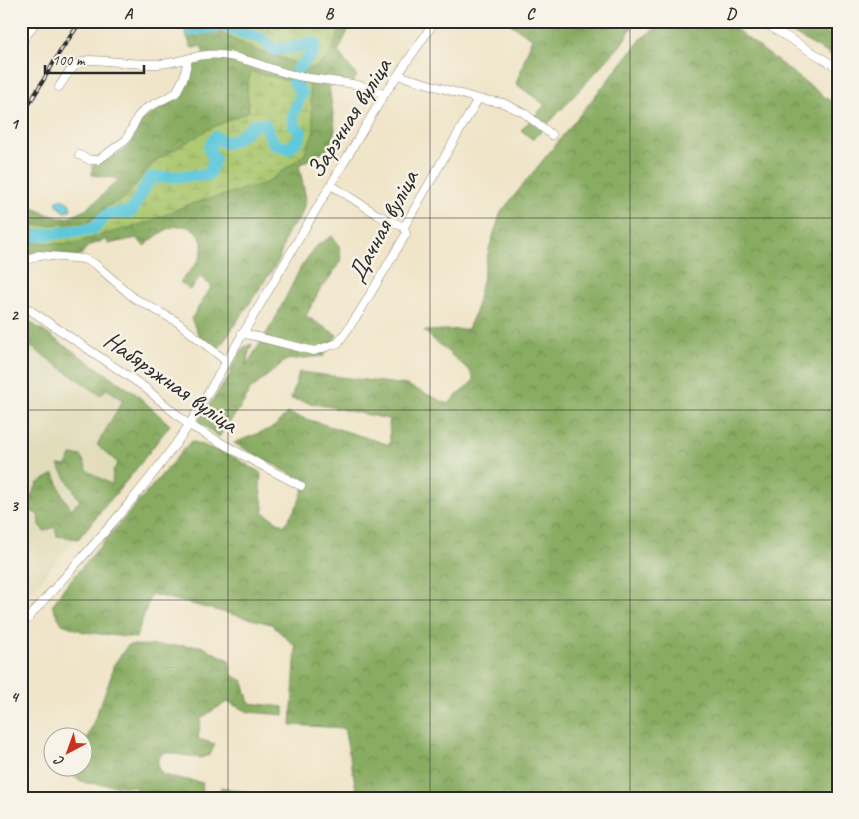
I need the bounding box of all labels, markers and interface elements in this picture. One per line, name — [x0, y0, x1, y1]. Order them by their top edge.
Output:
text: A — [124, 4, 134, 24]
text: B — [325, 4, 335, 24]
text: C — [526, 4, 536, 24]
text: D — [726, 4, 737, 24]
scale bar — [45, 42, 144, 74]
street label: Зарэчная вуліца — [299, 50, 400, 184]
text: 100 m — [52, 51, 86, 70]
text: 1 — [10, 114, 19, 134]
street label: Дачная вуліца — [340, 163, 427, 287]
text: 2 — [10, 305, 19, 325]
street label: Набярэжная вуліца — [98, 324, 246, 441]
text: 3 — [10, 496, 19, 516]
text: 4 — [10, 687, 19, 707]
north arrow — [42, 726, 92, 776]
text: С — [50, 751, 68, 770]

